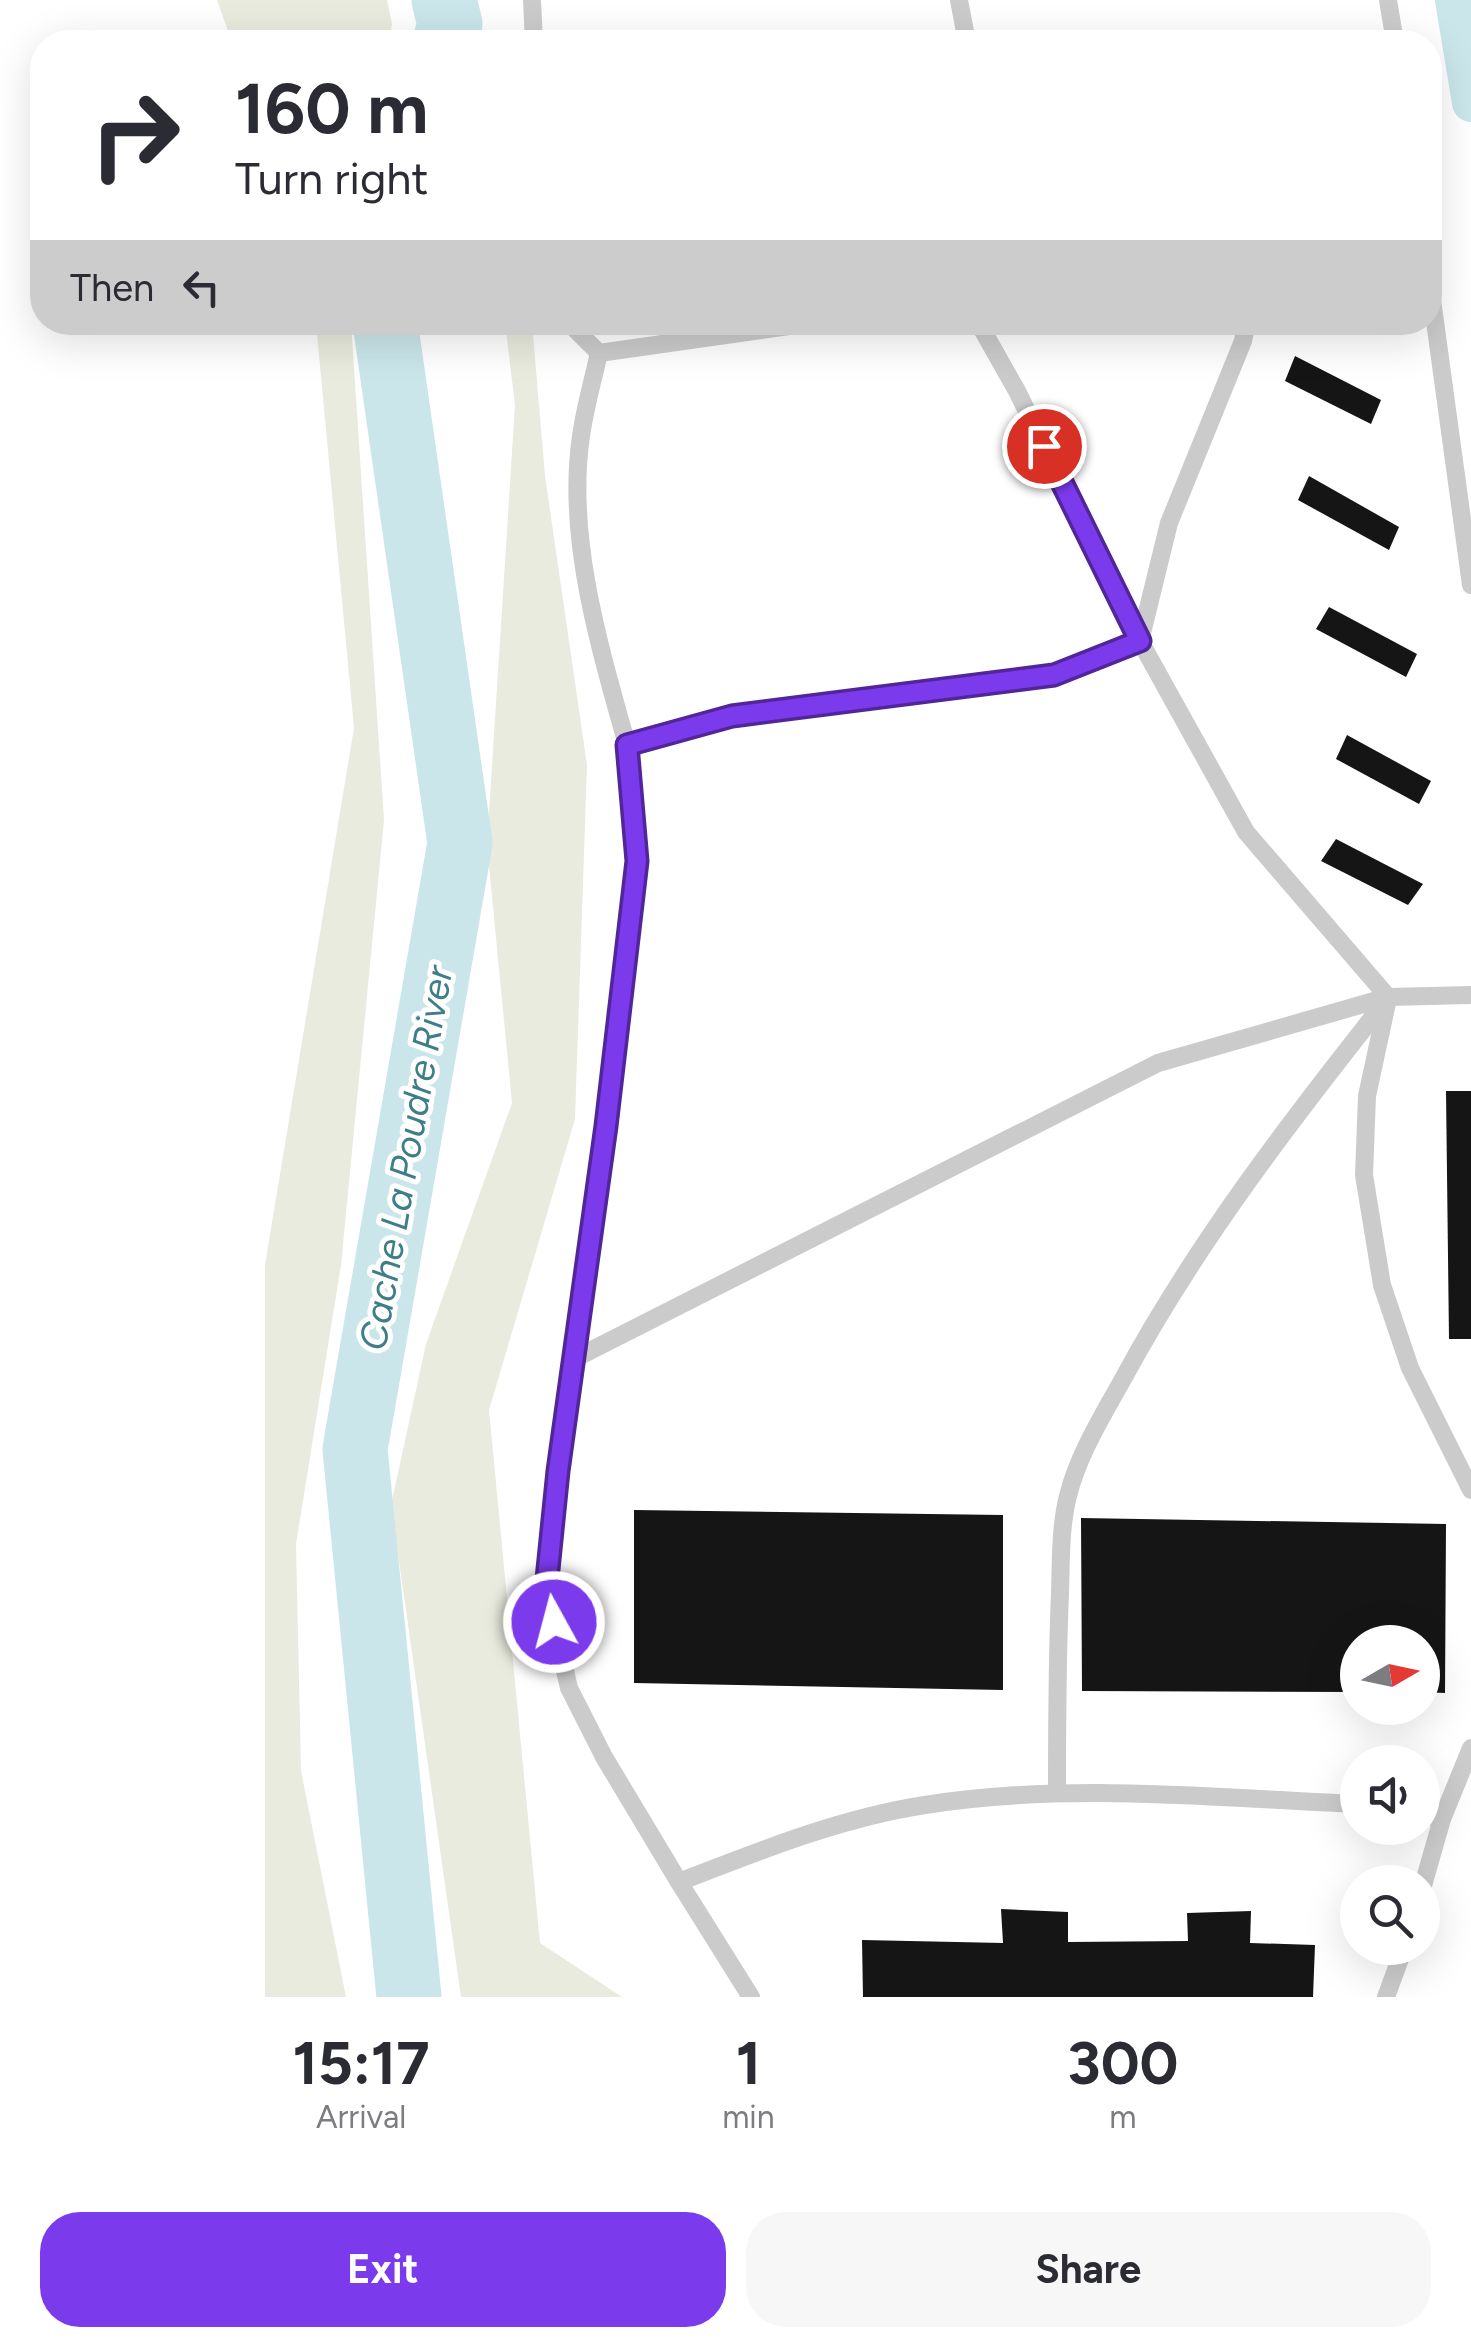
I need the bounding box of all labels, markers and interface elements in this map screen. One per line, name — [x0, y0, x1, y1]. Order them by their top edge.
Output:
text: 160 m — [235, 66, 428, 151]
icon: right — [70, 70, 200, 200]
text: Turn right — [235, 151, 428, 205]
icon: left — [174, 260, 229, 315]
text: Then — [70, 265, 154, 311]
pin — [1002, 404, 1087, 489]
icon: arrive — [1017, 419, 1072, 474]
water label: Cache La Poudre River — [350, 961, 463, 1354]
position arrow — [502, 1570, 606, 1674]
north arrow — [1340, 1625, 1440, 1725]
map controls — [1340, 1625, 1440, 1965]
button: sound — [1340, 1745, 1440, 1845]
button: search — [1340, 1865, 1440, 1965]
text: 15:17 — [293, 2027, 430, 2099]
text: 1 — [736, 2027, 761, 2099]
text: 300 — [1067, 2027, 1178, 2099]
text: Arrival — [316, 2098, 406, 2136]
text: min — [722, 2098, 775, 2136]
text: m — [1109, 2098, 1136, 2136]
button: Exit — [40, 2212, 726, 2327]
button: Share — [746, 2212, 1431, 2327]

